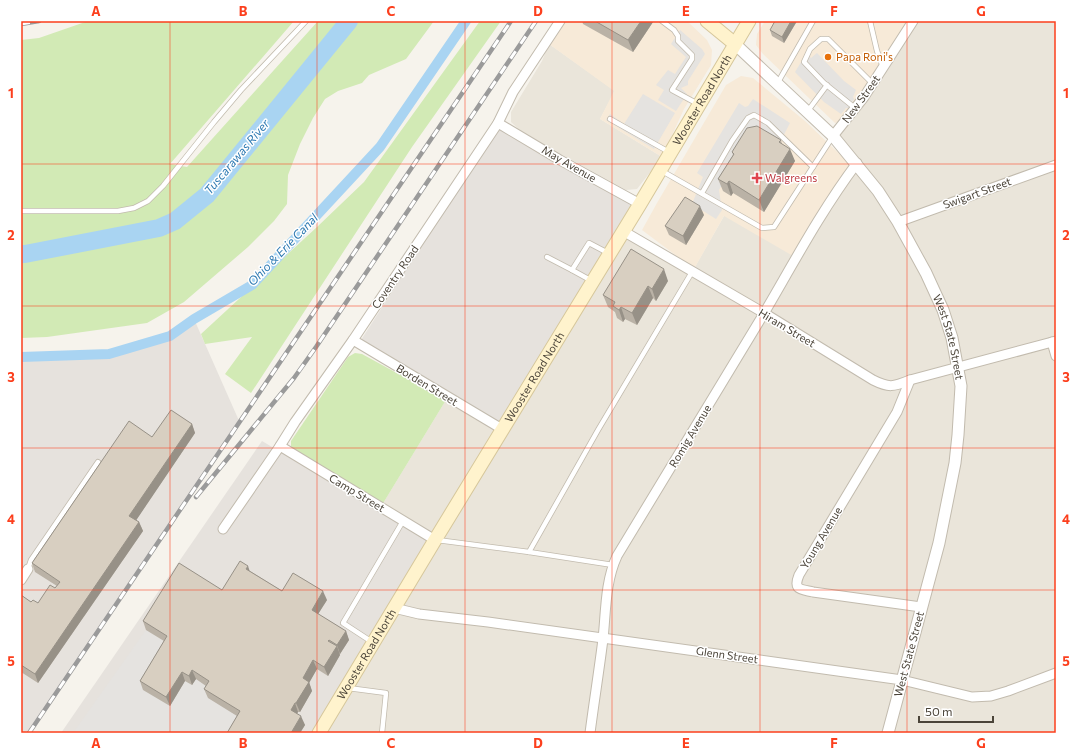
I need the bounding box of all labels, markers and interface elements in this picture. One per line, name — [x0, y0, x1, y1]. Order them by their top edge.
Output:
text: A — [91, 3, 101, 19]
text: B — [239, 3, 248, 19]
text: C — [387, 3, 396, 19]
text: D — [533, 3, 543, 19]
text: E — [682, 3, 690, 19]
text: F — [830, 3, 838, 19]
text: G — [976, 3, 986, 19]
place label: Papa Roni's — [836, 50, 893, 63]
street label: Wooster Road North — [670, 52, 734, 147]
marker: Papa Roni's — [823, 52, 833, 62]
street label: New Street — [839, 72, 883, 125]
text: 1 — [8, 85, 14, 101]
text: 1 — [1063, 85, 1069, 101]
water label: Tuscarawas River — [201, 115, 272, 197]
street label: May Avenue — [540, 143, 599, 184]
place label: Walgreens — [765, 171, 817, 184]
marker: Walgreens — [752, 173, 762, 183]
street label: Swigart Street — [941, 174, 1013, 211]
water label: Ohio & Erie Canal — [244, 210, 321, 288]
text: 2 — [7, 227, 15, 243]
text: 2 — [1062, 227, 1070, 243]
street label: Coventry Road — [369, 242, 421, 311]
street label: West State Street — [931, 292, 967, 381]
street label: Hiram Street — [757, 306, 818, 350]
street label: Wooster Road North — [502, 329, 566, 424]
street label: Borden Street — [394, 361, 461, 408]
text: 3 — [7, 369, 15, 385]
text: 3 — [1062, 369, 1070, 385]
street label: Romig Avenue — [666, 402, 713, 469]
street label: Camp Street — [327, 471, 388, 515]
street label: Young Avenue — [797, 504, 844, 571]
text: 4 — [7, 511, 15, 527]
text: 4 — [1062, 511, 1070, 527]
street label: Wooster Road North — [334, 606, 398, 701]
street label: West State Street — [891, 609, 926, 698]
street label: Glenn Street — [695, 644, 759, 665]
text: 5 — [7, 653, 15, 669]
text: 5 — [1062, 653, 1070, 669]
scale bar — [919, 698, 993, 724]
text: 50 m — [925, 704, 953, 718]
text: A — [91, 735, 101, 751]
text: B — [239, 735, 248, 751]
text: C — [387, 735, 396, 751]
text: D — [533, 735, 543, 751]
text: E — [682, 735, 690, 751]
text: F — [830, 735, 838, 751]
text: G — [976, 735, 986, 751]

